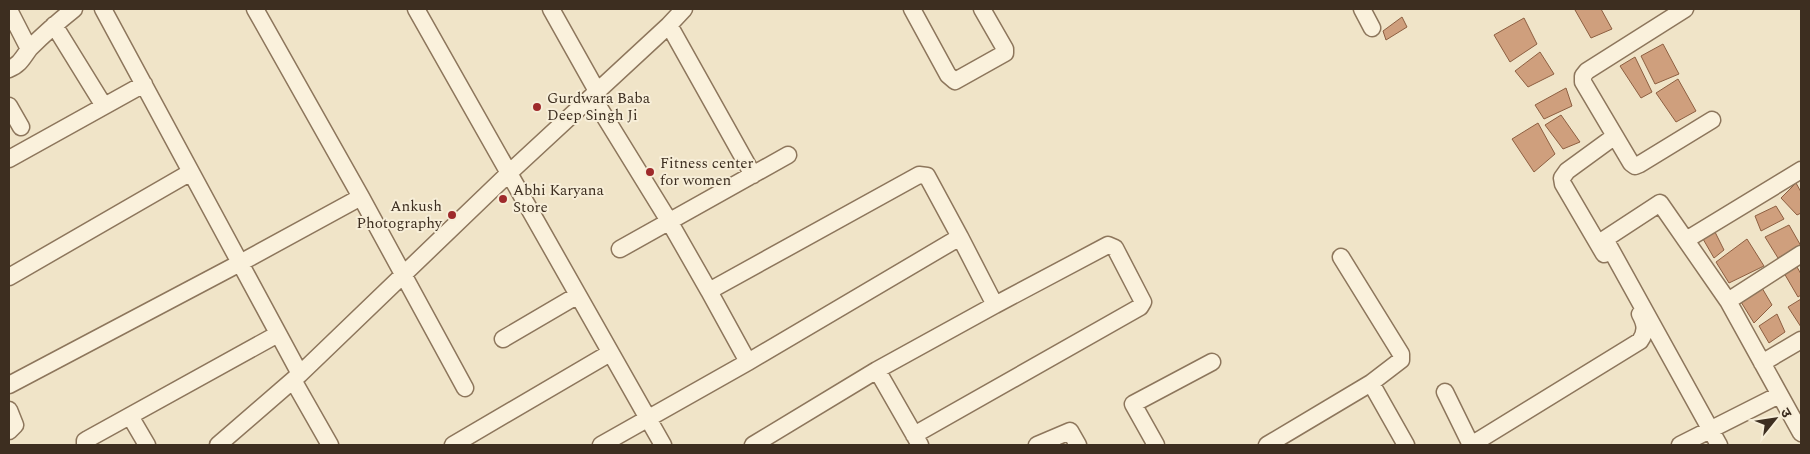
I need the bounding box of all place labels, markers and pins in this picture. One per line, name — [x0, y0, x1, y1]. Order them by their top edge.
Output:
place label: Gurdwara Baba Deep Singh Ji — [547, 87, 651, 127]
marker: Gurdwara Baba Deep Singh Ji — [531, 101, 543, 113]
place label: Fitness center for women — [660, 152, 754, 192]
marker: Fitness center for women — [644, 166, 656, 178]
place label: Abhi Karyana Store — [513, 179, 604, 219]
marker: Abhi Karyana Store — [497, 193, 509, 205]
place label: Ankush Photography — [356, 195, 443, 235]
marker: Ankush Photography — [446, 209, 458, 221]

